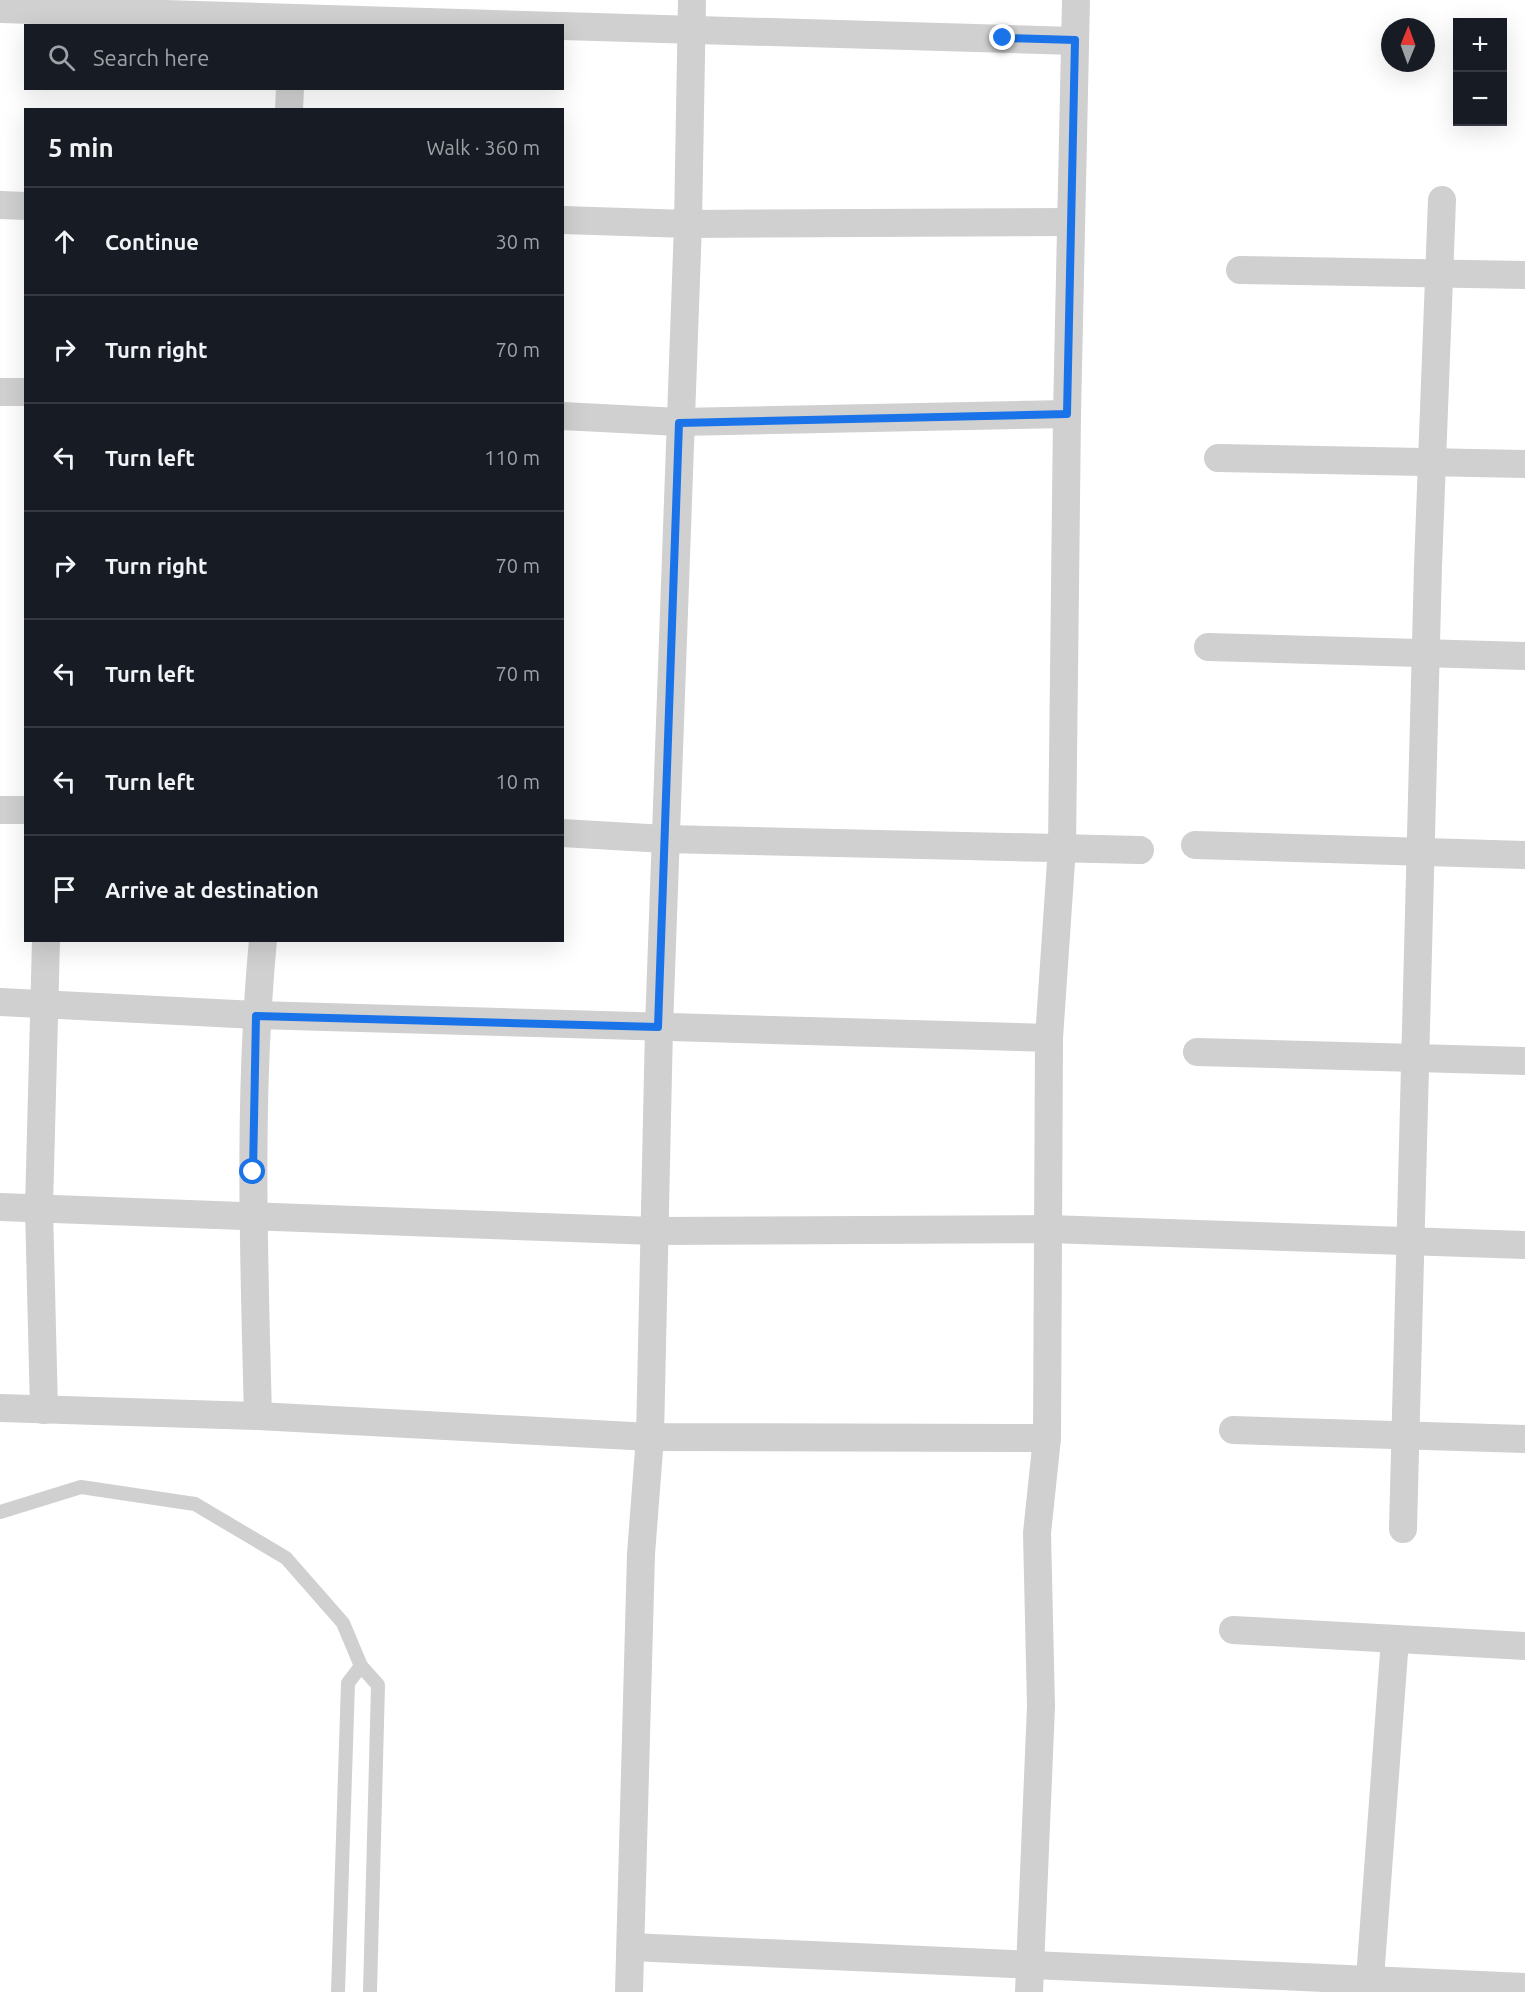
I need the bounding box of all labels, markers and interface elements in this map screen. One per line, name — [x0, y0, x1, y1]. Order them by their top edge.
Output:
north arrow — [1381, 18, 1435, 72]
map controls — [1453, 18, 1507, 126]
button: + — [1453, 18, 1507, 72]
search box — [24, 24, 564, 90]
route end — [989, 24, 1015, 50]
icon: search — [45, 41, 78, 74]
text: Search here — [93, 45, 209, 70]
button: − — [1453, 72, 1507, 126]
text: 5 min — [48, 133, 114, 162]
text: Walk · 360 m — [427, 136, 540, 159]
icon: ahead — [48, 225, 81, 258]
text: Continue — [105, 229, 199, 254]
text: 30 m — [496, 230, 540, 253]
icon: right — [48, 333, 81, 366]
text: Turn right — [105, 337, 207, 362]
text: 70 m — [496, 338, 540, 361]
icon: left — [48, 441, 81, 474]
text: Turn left — [105, 445, 195, 470]
text: 110 m — [484, 446, 540, 469]
icon: right — [48, 549, 81, 582]
text: Turn right — [105, 553, 207, 578]
text: 70 m — [496, 554, 540, 577]
icon: left — [48, 657, 81, 690]
text: Turn left — [105, 661, 195, 686]
text: 70 m — [496, 662, 540, 685]
icon: left — [48, 765, 81, 798]
text: Turn left — [105, 769, 195, 794]
text: 10 m — [496, 770, 540, 793]
icon: arrive — [48, 873, 81, 906]
text: Arrive at destination — [105, 877, 319, 902]
route start — [239, 1158, 265, 1184]

